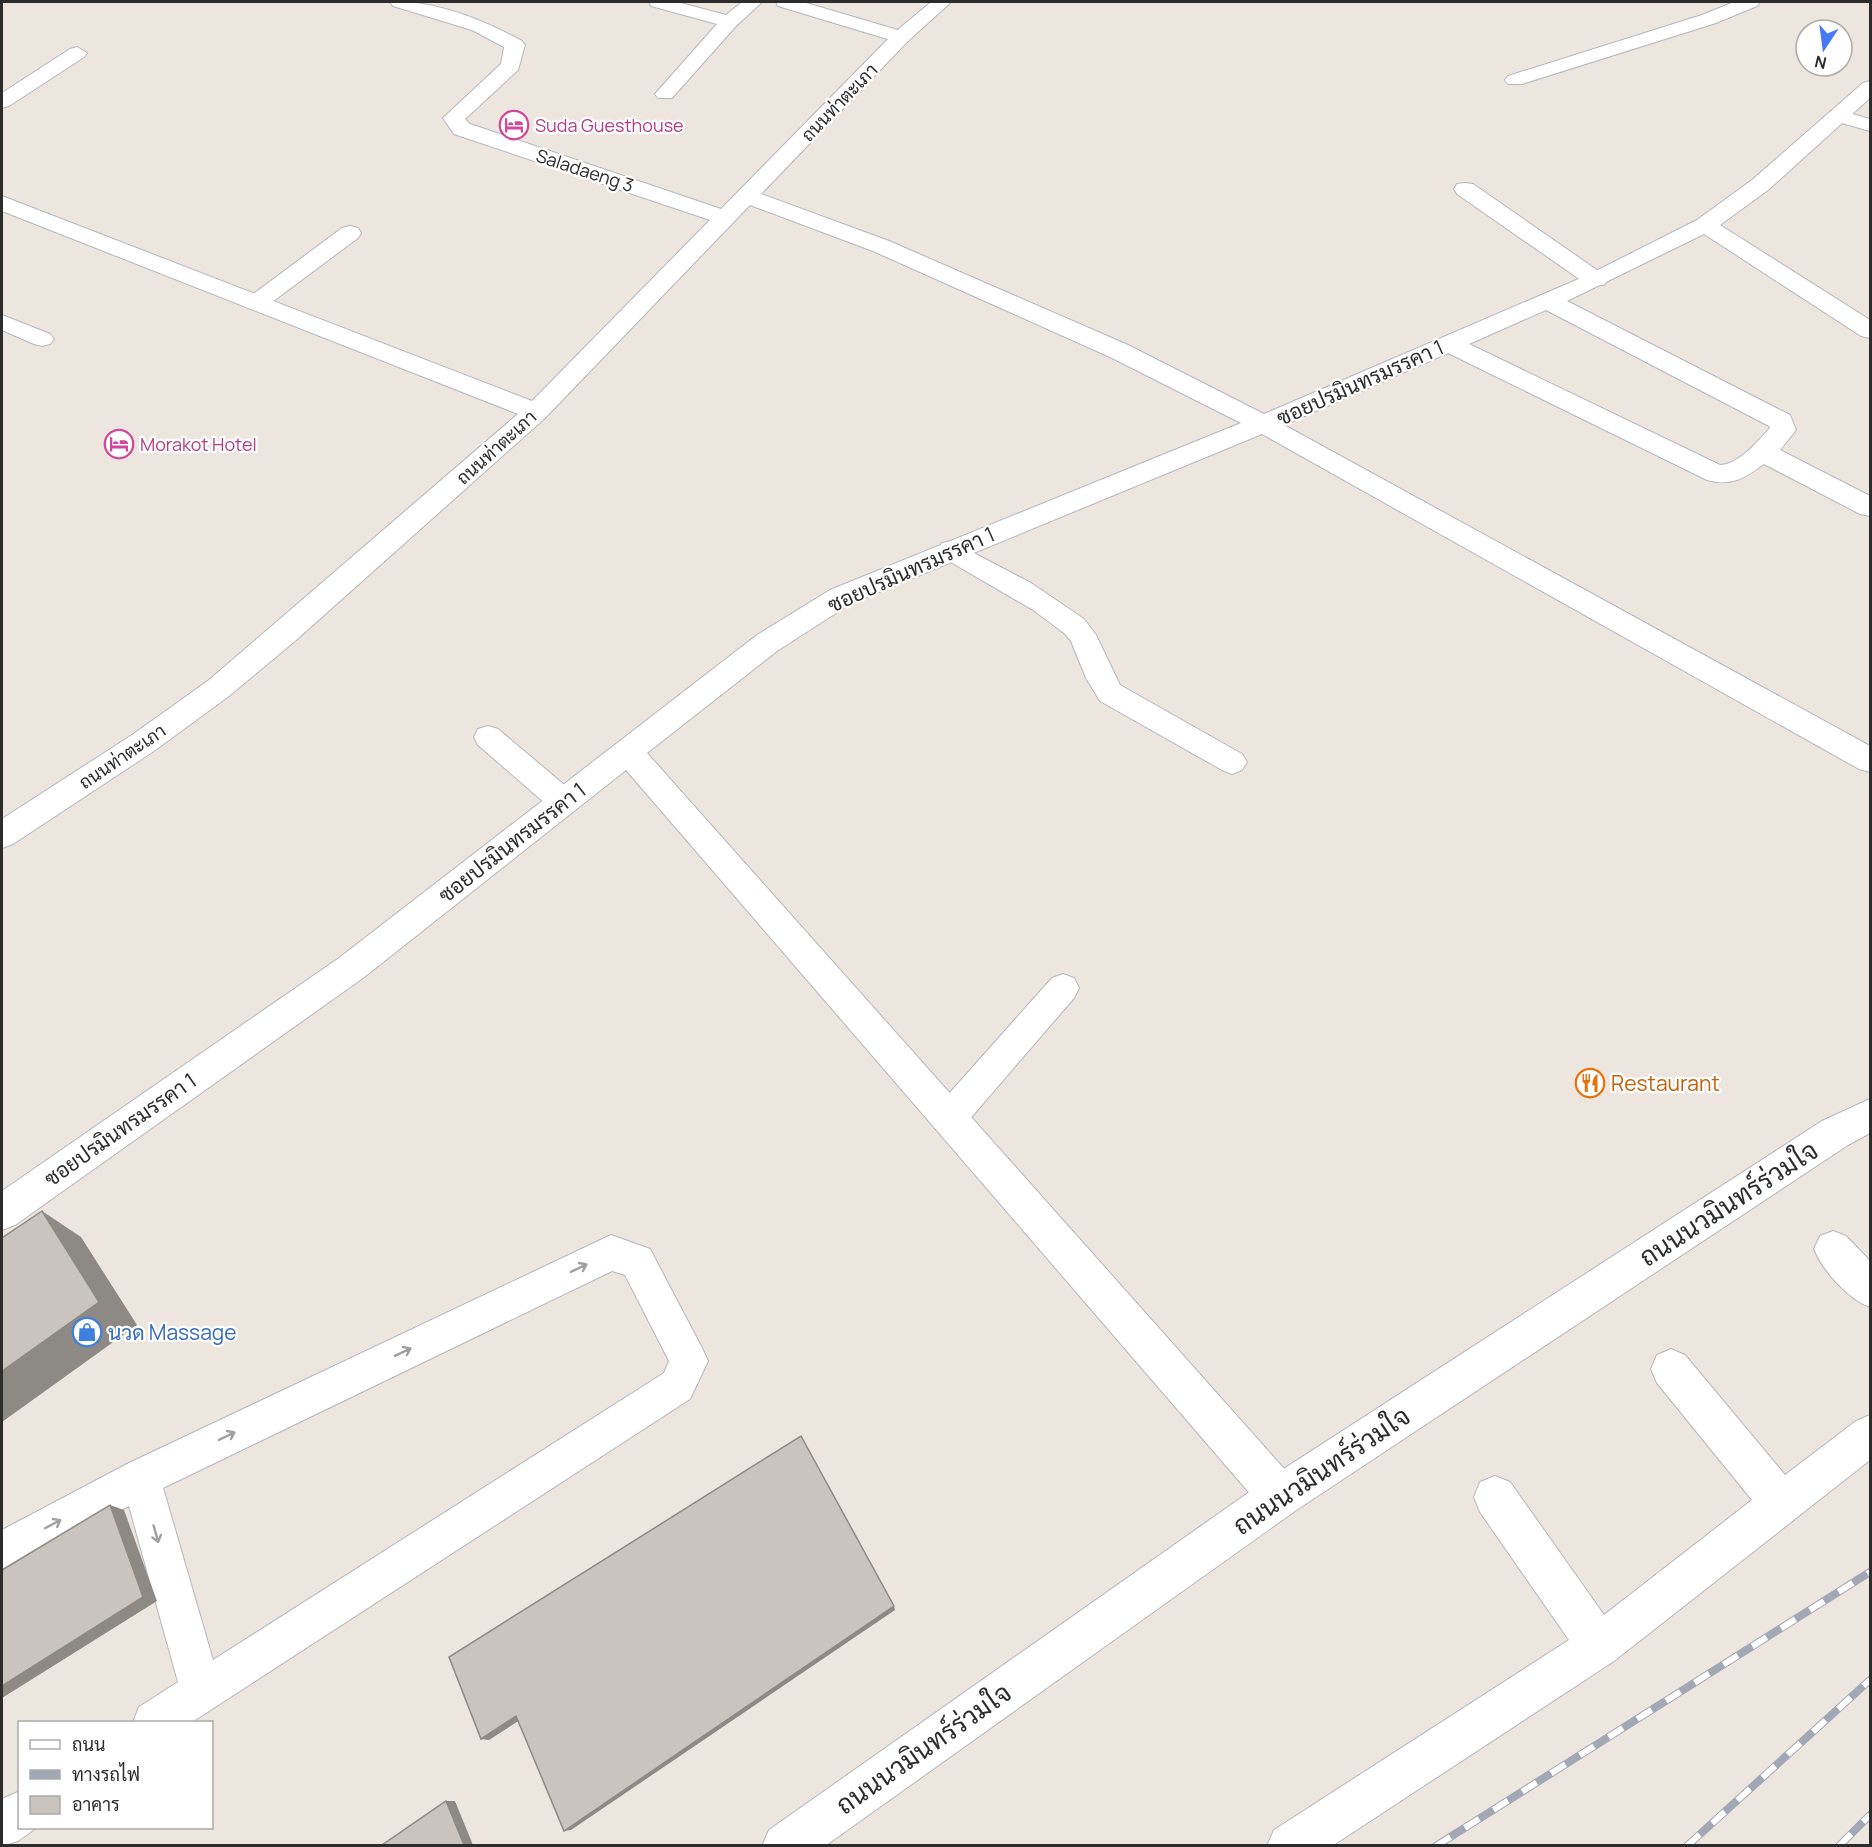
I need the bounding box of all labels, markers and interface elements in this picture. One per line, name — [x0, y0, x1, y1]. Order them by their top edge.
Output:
north arrow — [1794, 18, 1854, 78]
text: N — [1813, 51, 1829, 75]
street label: ถนนท่าตะเภา — [796, 58, 882, 146]
hotel icon: Suda Guesthouse — [498, 109, 530, 141]
place label: Suda Guesthouse — [535, 113, 684, 137]
street label: Saladaeng 3 — [533, 143, 637, 197]
street label: ซอยปรมินทรมรรคา 1 — [1272, 333, 1448, 431]
street label: ถนนท่าตะเภา — [451, 405, 541, 489]
hotel icon: Morakot Hotel — [103, 428, 135, 460]
place label: Morakot Hotel — [140, 432, 257, 456]
street label: ซอยปรมินทรมรรคา 1 — [823, 520, 999, 618]
street label: ถนนท่าตะเภา — [74, 718, 170, 794]
street label: ซอยปรมินทรมรรคา 1 — [433, 776, 591, 908]
street label: ซอยปรมินทรมรรคา 1 — [38, 1066, 202, 1192]
restaurant icon: Restaurant — [1574, 1067, 1606, 1099]
place label: Restaurant — [1611, 1069, 1720, 1097]
street label: ถนนนวมินทร์ร่วมใจ — [1632, 1132, 1824, 1274]
one-way arrow — [570, 1261, 588, 1273]
shop icon: นวด Massage — [71, 1316, 103, 1348]
place label: นวด Massage — [108, 1318, 237, 1346]
one-way arrow — [394, 1346, 412, 1358]
street label: ถนนนวมินทร์ร่วมใจ — [1225, 1397, 1417, 1543]
one-way arrow — [218, 1430, 236, 1442]
one-way arrow — [44, 1518, 61, 1530]
one-way arrow — [151, 1524, 163, 1543]
street label: ถนนนวมินทร์ร่วมใจ — [828, 1674, 1018, 1822]
legend — [18, 1721, 213, 1829]
text: ถนน — [72, 1732, 105, 1756]
text: ทางรถไฟ — [72, 1762, 140, 1786]
text: อาคาร — [72, 1792, 120, 1816]

